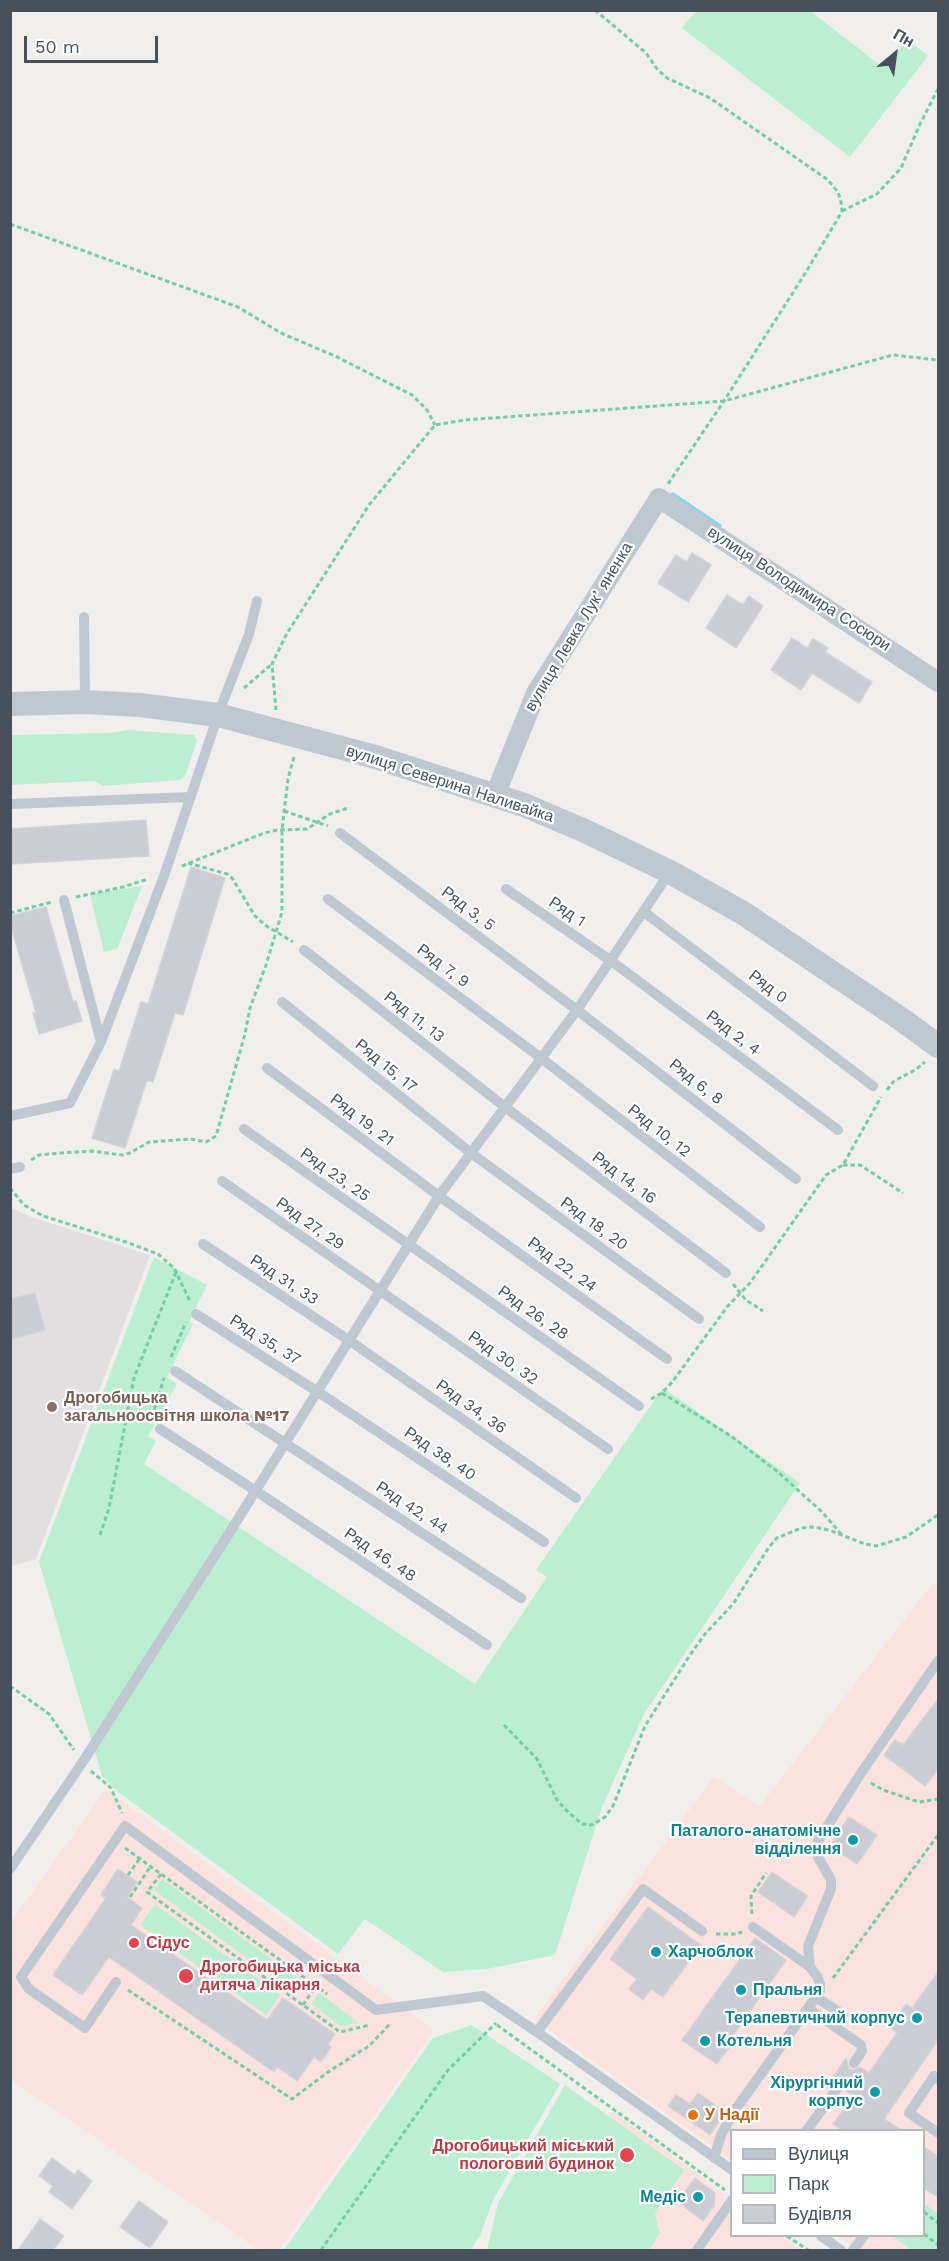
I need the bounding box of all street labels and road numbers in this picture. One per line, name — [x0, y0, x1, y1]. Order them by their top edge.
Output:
street label: вулиця Володимира Сосюри — [704, 523, 894, 655]
street label: вулиця Левка Лукʼяненка — [521, 539, 637, 715]
street label: вулиця Северина Наливайка — [344, 741, 556, 827]
street label: Ряд 3, 5 — [437, 883, 499, 935]
street label: Ряд 1 — [545, 893, 589, 931]
street label: Ряд 7, 9 — [413, 940, 473, 992]
street label: Ряд 0 — [745, 966, 791, 1008]
street label: Ряд 11, 13 — [380, 987, 448, 1047]
street label: Ряд 2, 4 — [702, 1007, 764, 1059]
street label: Ряд 15, 17 — [351, 1035, 421, 1097]
street label: Ряд 6, 8 — [665, 1055, 727, 1109]
street label: Ряд 19, 21 — [326, 1090, 398, 1150]
street label: Ряд 10, 12 — [624, 1100, 694, 1162]
street label: Ряд 23, 25 — [296, 1144, 374, 1206]
street label: Ряд 14, 16 — [588, 1148, 660, 1208]
street label: Ряд 27, 29 — [272, 1193, 348, 1255]
street label: Ряд 18, 20 — [557, 1193, 631, 1255]
street label: Ряд 22, 24 — [524, 1234, 600, 1296]
street label: Ряд 31, 33 — [246, 1251, 322, 1309]
street label: Ряд 26, 28 — [494, 1282, 572, 1344]
street label: Ряд 35, 37 — [226, 1311, 304, 1369]
street label: Ряд 30, 32 — [464, 1327, 542, 1389]
street label: Ряд 34, 36 — [432, 1376, 510, 1438]
street label: Ряд 38, 40 — [401, 1423, 479, 1485]
street label: Ряд 42, 44 — [372, 1478, 452, 1538]
street label: Ряд 46, 48 — [340, 1524, 420, 1586]

